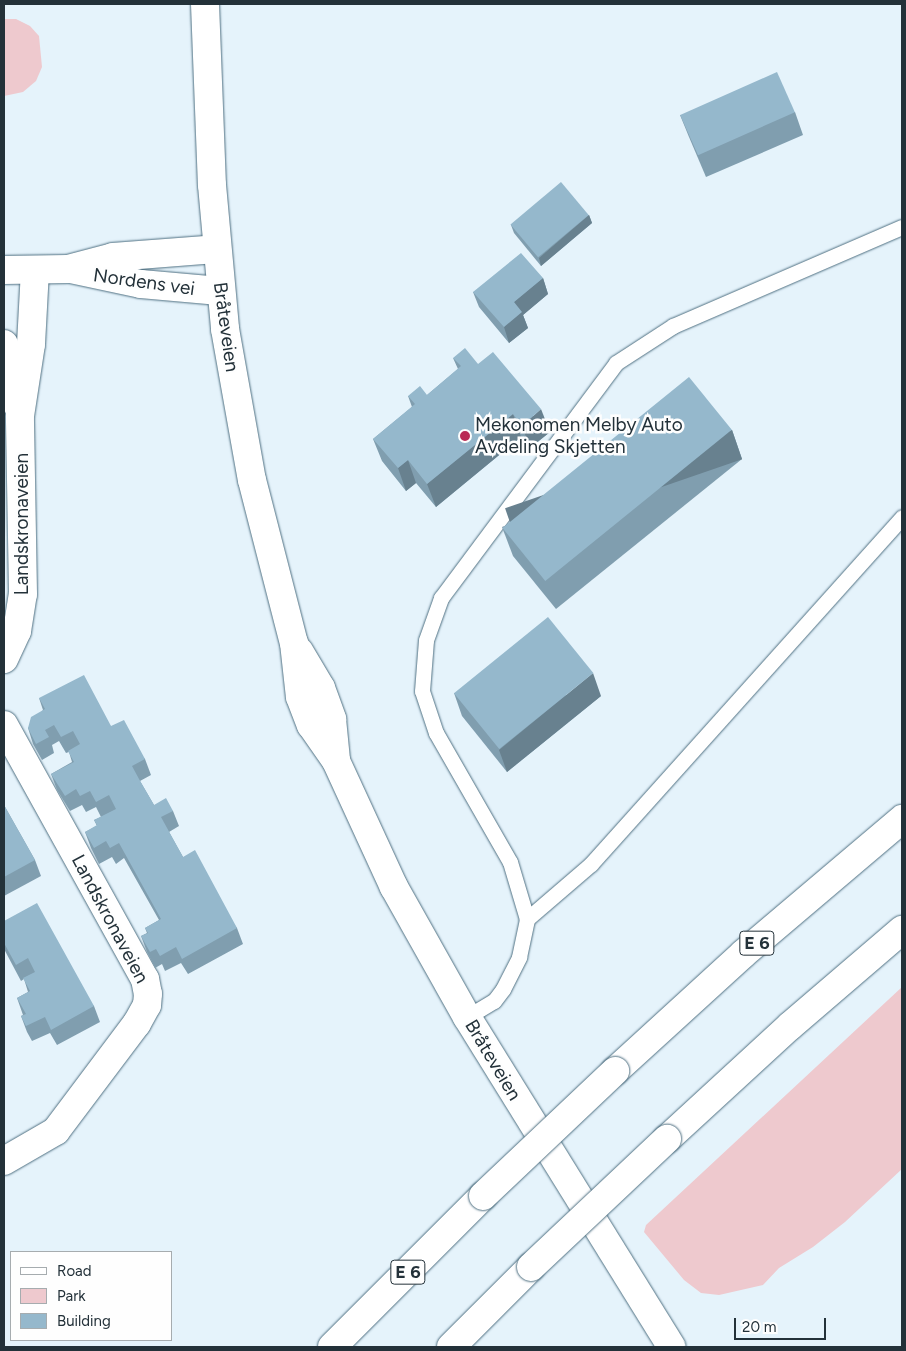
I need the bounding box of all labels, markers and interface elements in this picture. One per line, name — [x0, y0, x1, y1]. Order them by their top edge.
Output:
street label: Nordens vei — [92, 264, 196, 300]
street label: Bråteveien — [208, 281, 244, 373]
place label: Mekonomen Melby Auto Avdeling Skjetten — [475, 414, 683, 458]
marker: Mekonomen Melby Auto Avdeling Skjetten — [459, 430, 471, 442]
street label: Landskronaveien — [11, 453, 33, 595]
street label: Landskronaveien — [67, 851, 153, 987]
road number: E 6 — [738, 928, 776, 958]
street label: Bråteveien — [460, 1015, 526, 1105]
legend — [10, 1251, 172, 1341]
road number: E 6 — [389, 1256, 427, 1288]
text: Road — [57, 1262, 92, 1280]
text: Park — [57, 1287, 86, 1305]
scale bar — [736, 1308, 828, 1340]
text: Building — [57, 1312, 111, 1330]
text: 20 m — [742, 1318, 776, 1336]

